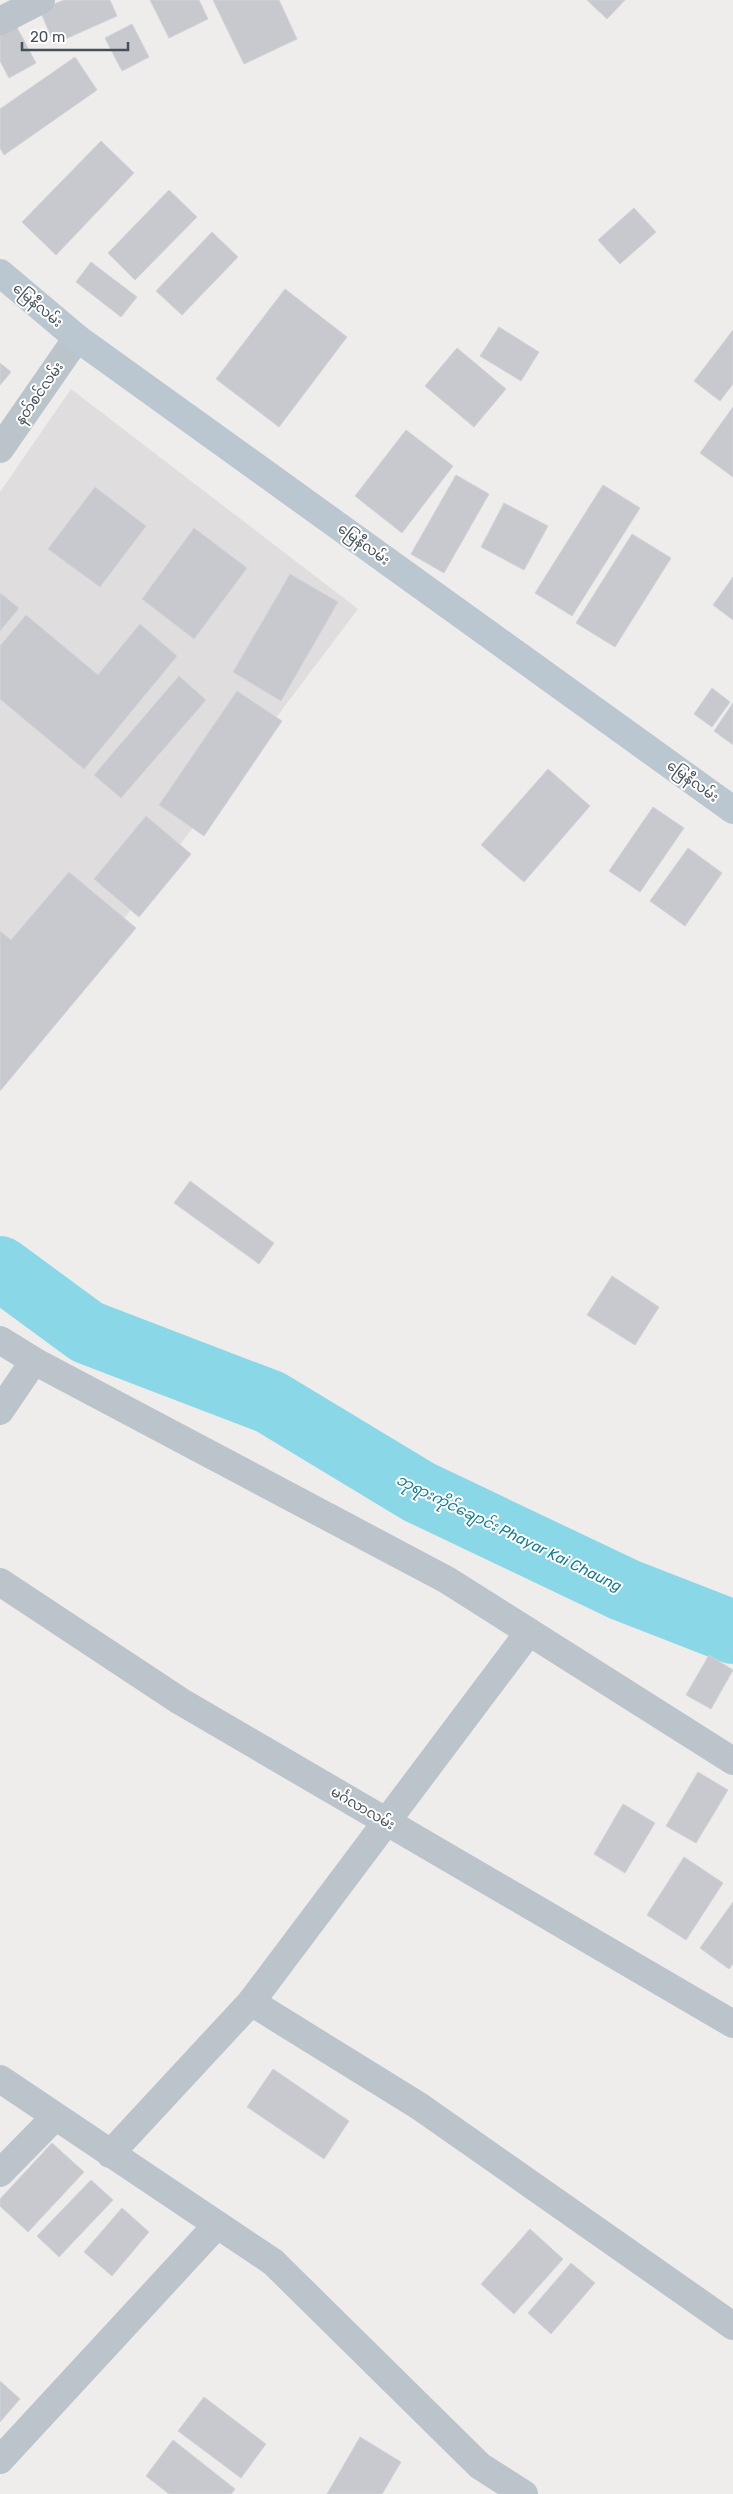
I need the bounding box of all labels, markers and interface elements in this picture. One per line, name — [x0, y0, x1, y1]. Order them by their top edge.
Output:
scale bar — [22, 20, 129, 52]
text: 20 m — [30, 28, 65, 46]
street label: မြေနီလမ်း — [8, 278, 67, 333]
street label: နတ်စင်လမ်း — [10, 358, 70, 430]
street label: မြေနီလမ်း — [333, 518, 394, 571]
street label: မြေနီလမ်း — [662, 755, 723, 808]
water label: ဘုရားကိုင်ချောင်း Phayar Kai Chaung — [392, 1469, 626, 1598]
street label: မင်္ဂလာလမ်း — [328, 1782, 399, 1834]

